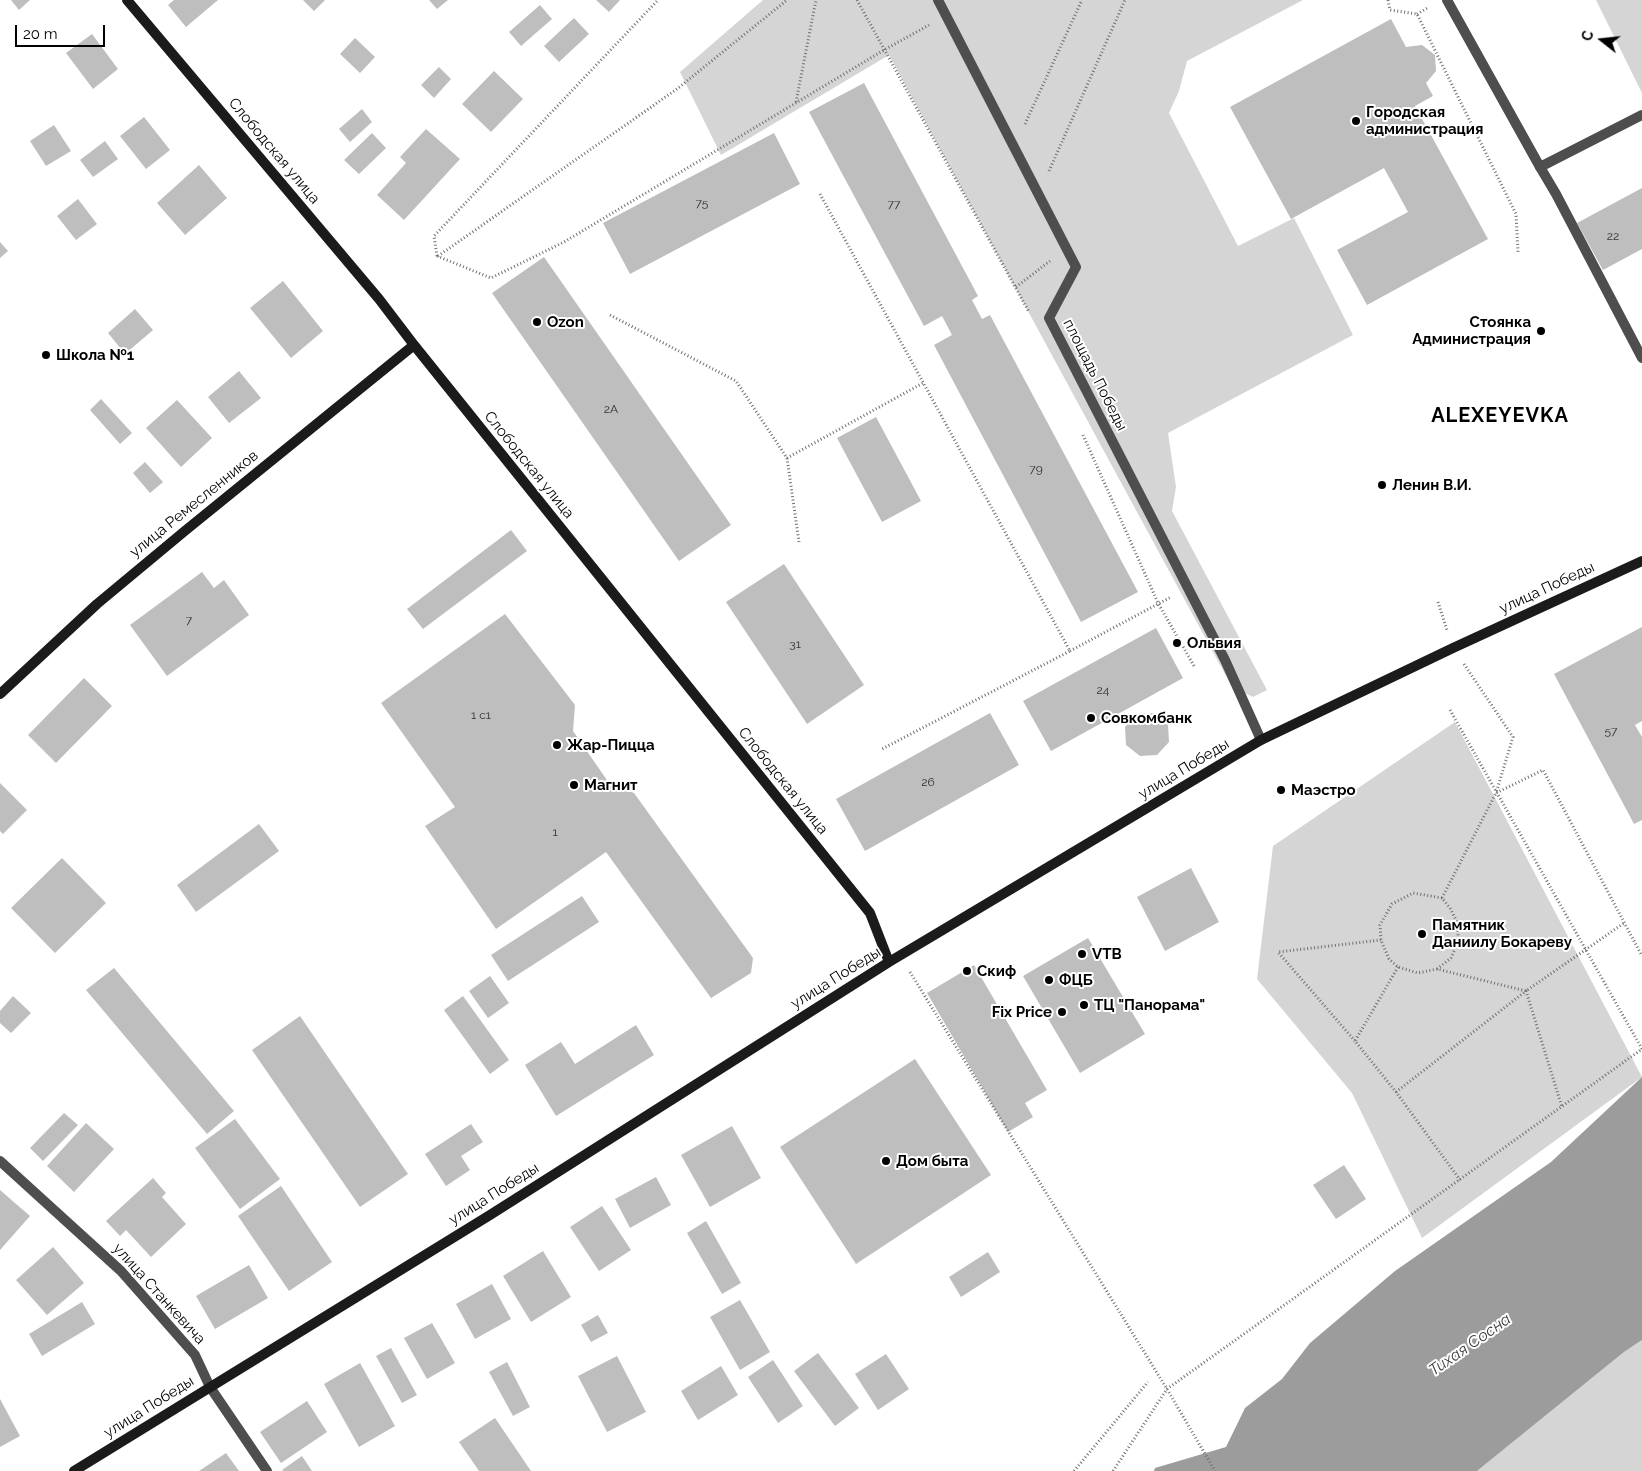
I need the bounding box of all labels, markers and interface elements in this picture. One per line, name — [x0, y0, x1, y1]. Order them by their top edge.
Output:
scale bar — [18, 15, 108, 47]
north arrow — [1577, 15, 1627, 65]
text: 20 m — [23, 25, 58, 43]
text: С — [1579, 29, 1597, 43]
street label: Слободская улица — [224, 94, 324, 208]
place label: Городская администрация — [1366, 103, 1483, 138]
marker: Городская администрация — [1350, 115, 1362, 127]
house number: 75 — [696, 196, 708, 210]
house number: 77 — [888, 197, 900, 211]
house number: 22 — [1607, 229, 1619, 243]
place label: Ozon — [547, 313, 584, 331]
place label: Стоянка Администрация — [1412, 313, 1531, 348]
marker: Ozon — [531, 316, 543, 328]
street label: площадь Победы — [1059, 316, 1131, 434]
marker: Стоянка Администрация — [1535, 325, 1547, 337]
place label: Школа №1 — [56, 346, 134, 364]
marker: Школа №1 — [40, 349, 52, 361]
house number: 2А — [604, 402, 618, 416]
district label: ALEXEYEVKA — [1430, 404, 1570, 428]
street label: Слободская улица — [480, 408, 578, 522]
street label: улица Ремесленников — [126, 447, 262, 561]
house number: 79 — [1029, 462, 1043, 476]
place label: Ленин В.И. — [1392, 476, 1471, 494]
marker: Ленин В.И. — [1376, 479, 1388, 491]
street label: улица Победы — [1497, 558, 1597, 618]
house number: 7 — [186, 613, 192, 627]
place label: Ольвия — [1187, 634, 1241, 652]
house number: 31 — [789, 637, 801, 651]
marker: Ольвия — [1171, 637, 1183, 649]
house number: 24 — [1097, 683, 1109, 697]
house number: 1 с1 — [471, 708, 491, 722]
place label: Совкомбанк — [1101, 709, 1193, 727]
marker: Совкомбанк — [1085, 712, 1097, 724]
street label: Слободская улица — [734, 724, 832, 838]
house number: 57 — [1605, 724, 1617, 738]
street label: улица Победы — [1135, 735, 1233, 803]
place label: Жар-Пицца — [567, 736, 655, 754]
marker: Жар-Пицца — [551, 739, 563, 751]
house number: 26 — [921, 775, 935, 789]
place label: Магнит — [584, 776, 638, 794]
marker: Магнит — [568, 779, 580, 791]
place label: Маэстро — [1291, 781, 1356, 799]
marker: Маэстро — [1275, 784, 1287, 796]
house number: 1 — [552, 825, 558, 839]
place label: Памятник Даниилу Бокареву — [1432, 916, 1572, 951]
marker: Памятник Даниилу Бокареву — [1416, 928, 1428, 940]
street label: улица Победы — [788, 943, 884, 1013]
place label: VTB — [1092, 945, 1122, 963]
marker: VTB — [1076, 948, 1088, 960]
place label: Скиф — [977, 962, 1016, 980]
marker: Скиф — [961, 965, 973, 977]
place label: ФЦБ — [1059, 971, 1093, 989]
marker: ФЦБ — [1043, 974, 1055, 986]
place label: ТЦ "Панорама" — [1094, 996, 1205, 1014]
marker: ТЦ "Панорама" — [1078, 999, 1090, 1011]
place label: Fix Price — [992, 1003, 1052, 1021]
marker: Fix Price — [1056, 1006, 1068, 1018]
place label: Дом быта — [896, 1152, 968, 1170]
marker: Дом быта — [880, 1155, 892, 1167]
street label: улица Победы — [446, 1159, 542, 1229]
street label: улица Станкевича — [109, 1240, 209, 1348]
water label: Тихая Сосна — [1425, 1310, 1515, 1380]
street label: улица Победы — [101, 1372, 197, 1442]

